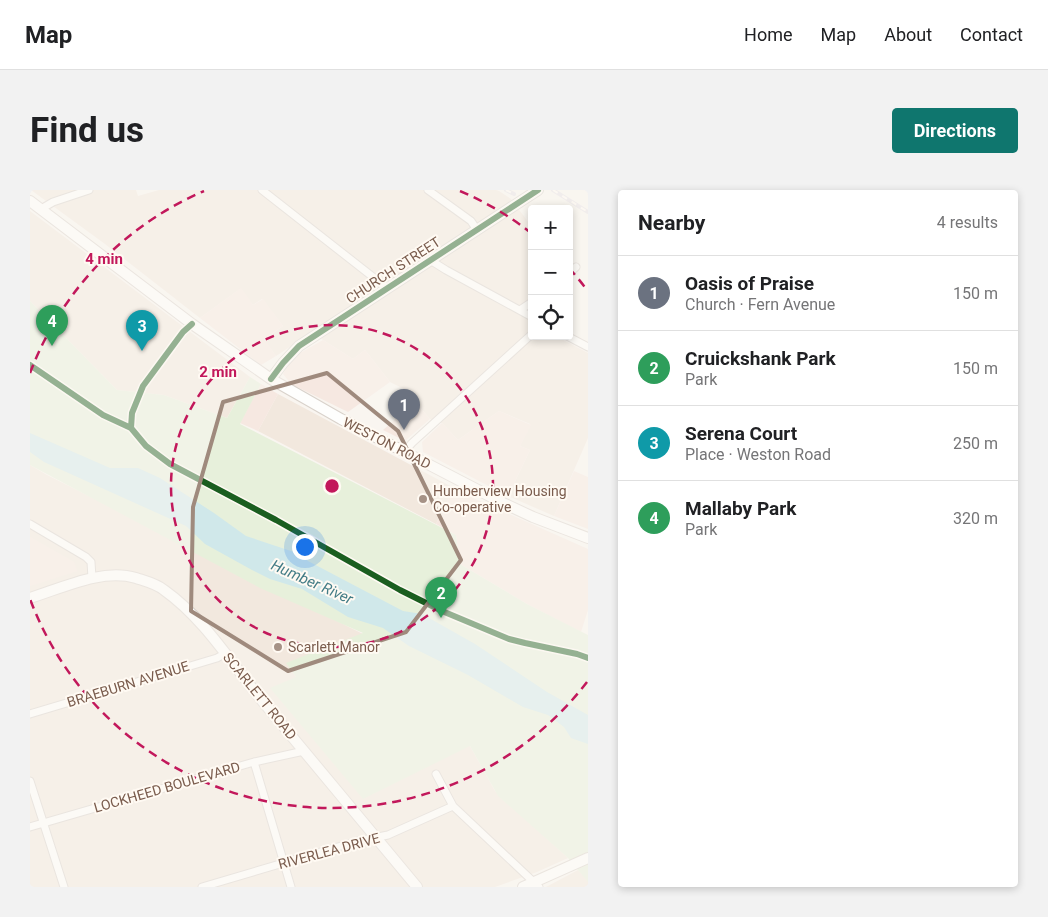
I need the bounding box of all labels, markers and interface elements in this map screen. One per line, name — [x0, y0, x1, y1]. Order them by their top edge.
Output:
text: Map — [25, 21, 72, 49]
text: Home — [744, 24, 793, 45]
text: Map — [821, 24, 856, 45]
text: About — [884, 24, 932, 45]
text: Contact — [960, 24, 1023, 45]
button: Directions — [892, 108, 1018, 153]
text: Find us — [30, 110, 144, 151]
map controls — [528, 205, 573, 340]
button: + — [528, 205, 573, 250]
text: Nearby — [638, 211, 705, 235]
text: 4 results — [937, 213, 998, 232]
street label: CHURCH STREET — [343, 233, 444, 306]
text: 4 min — [85, 250, 123, 268]
button: − — [528, 250, 573, 295]
text: Oasis of Praise — [685, 272, 814, 295]
text: 1 — [649, 284, 659, 303]
text: 150 m — [953, 284, 998, 303]
button: locate — [528, 295, 573, 340]
text: Church · Fern Avenue — [685, 295, 835, 314]
pin: 4 — [36, 305, 68, 346]
pin: 3 — [126, 310, 158, 351]
text: Cruickshank Park — [685, 347, 836, 370]
text: 2 — [649, 359, 659, 378]
text: 150 m — [953, 359, 998, 378]
text: 2 min — [199, 363, 237, 381]
text: Park — [685, 370, 717, 389]
pin: 1 — [388, 389, 420, 430]
street label: WESTON ROAD — [340, 414, 434, 472]
text: Serena Court — [685, 422, 797, 445]
text: 3 — [649, 434, 659, 453]
text: 250 m — [953, 434, 998, 453]
text: Place · Weston Road — [685, 445, 831, 464]
centre of rings — [323, 477, 341, 495]
place label: Humberview Housing Co-operative — [433, 483, 567, 515]
marker: Humberview Housing Co-operative — [417, 493, 429, 505]
text: Mallaby Park — [685, 497, 796, 520]
text: 4 — [649, 509, 659, 528]
text: 320 m — [953, 509, 998, 528]
text: Park — [685, 520, 717, 539]
your location — [292, 534, 318, 560]
water label: Humber River — [268, 556, 357, 609]
pin: 2 — [425, 577, 457, 618]
place label: Scarlett Manor — [288, 639, 380, 655]
marker: Scarlett Manor — [272, 641, 284, 653]
street label: SCARLETT ROAD — [220, 649, 300, 743]
street label: BRAEBURN AVENUE — [65, 658, 191, 710]
street label: LOCKHEED BOULEVARD — [92, 758, 242, 816]
street label: RIVERLEA DRIVE — [276, 830, 382, 872]

